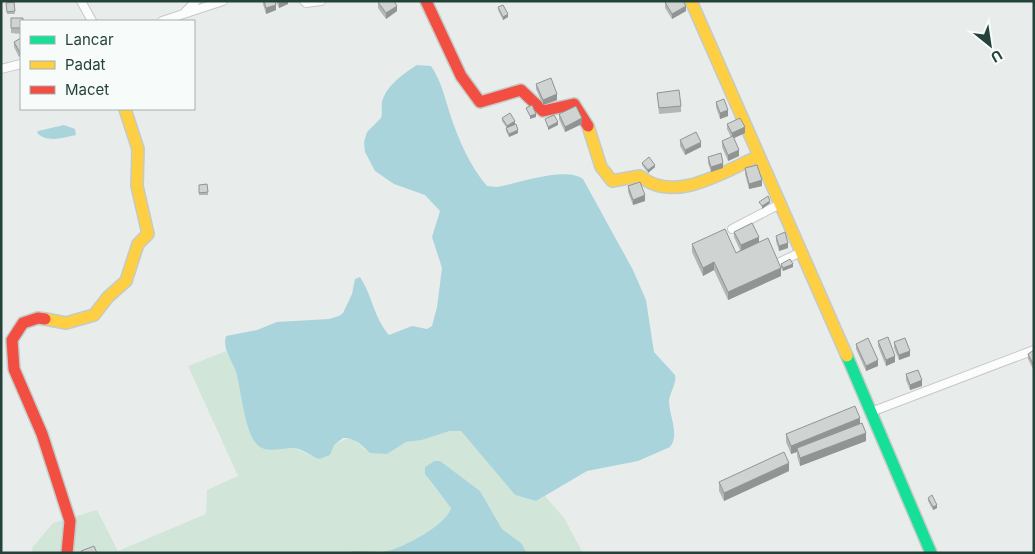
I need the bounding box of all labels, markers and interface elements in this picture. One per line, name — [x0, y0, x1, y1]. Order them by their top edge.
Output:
legend — [20, 20, 195, 110]
north arrow — [965, 20, 1015, 70]
text: Lancar — [65, 30, 114, 49]
text: U — [988, 47, 1005, 67]
text: Padat — [65, 55, 106, 74]
text: Macet — [65, 80, 109, 99]

